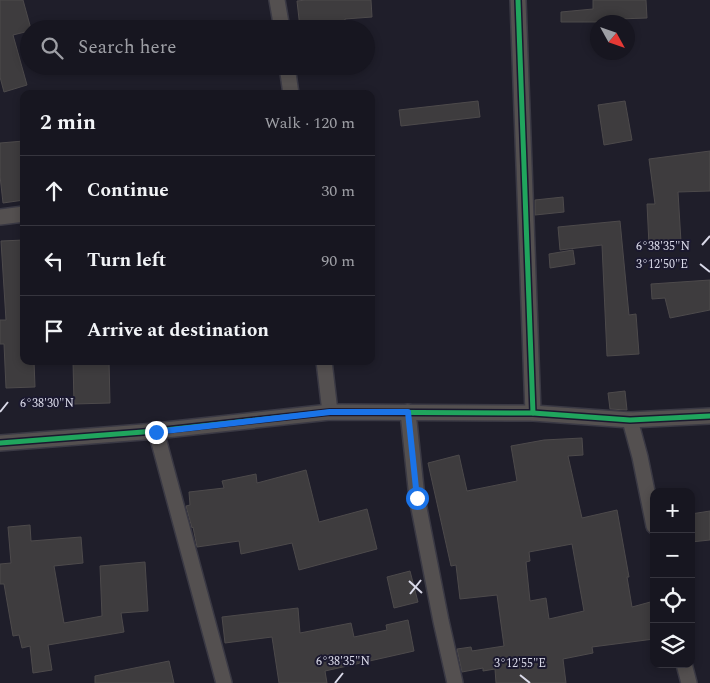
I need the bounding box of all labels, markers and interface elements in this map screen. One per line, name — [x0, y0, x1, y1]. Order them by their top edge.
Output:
north arrow — [590, 15, 635, 60]
search box — [20, 20, 375, 75]
text: Search here — [78, 33, 177, 62]
icon: search — [38, 34, 66, 62]
text: 2 min — [40, 107, 96, 139]
text: Walk · 120 m — [264, 111, 355, 135]
text: Continue — [87, 176, 169, 205]
icon: ahead — [40, 177, 68, 205]
text: 30 m — [321, 179, 355, 203]
text: 6°38'35"N — [636, 237, 690, 256]
text: Turn left — [87, 246, 166, 275]
icon: left — [40, 247, 68, 275]
text: 90 m — [321, 249, 355, 273]
text: 3°12'50"E — [636, 255, 688, 274]
text: Arrive at destination — [87, 316, 269, 345]
icon: arrive — [40, 317, 68, 345]
text: 6°38'30"N — [20, 394, 74, 413]
route end — [145, 421, 168, 444]
route start — [406, 487, 429, 510]
map controls — [650, 488, 695, 668]
button: + — [650, 488, 695, 533]
button: − — [650, 533, 695, 578]
button: locate — [650, 578, 695, 623]
button: layers — [650, 623, 695, 668]
text: 6°38'35"N — [316, 652, 370, 671]
text: 3°12'55"E — [494, 654, 546, 673]

